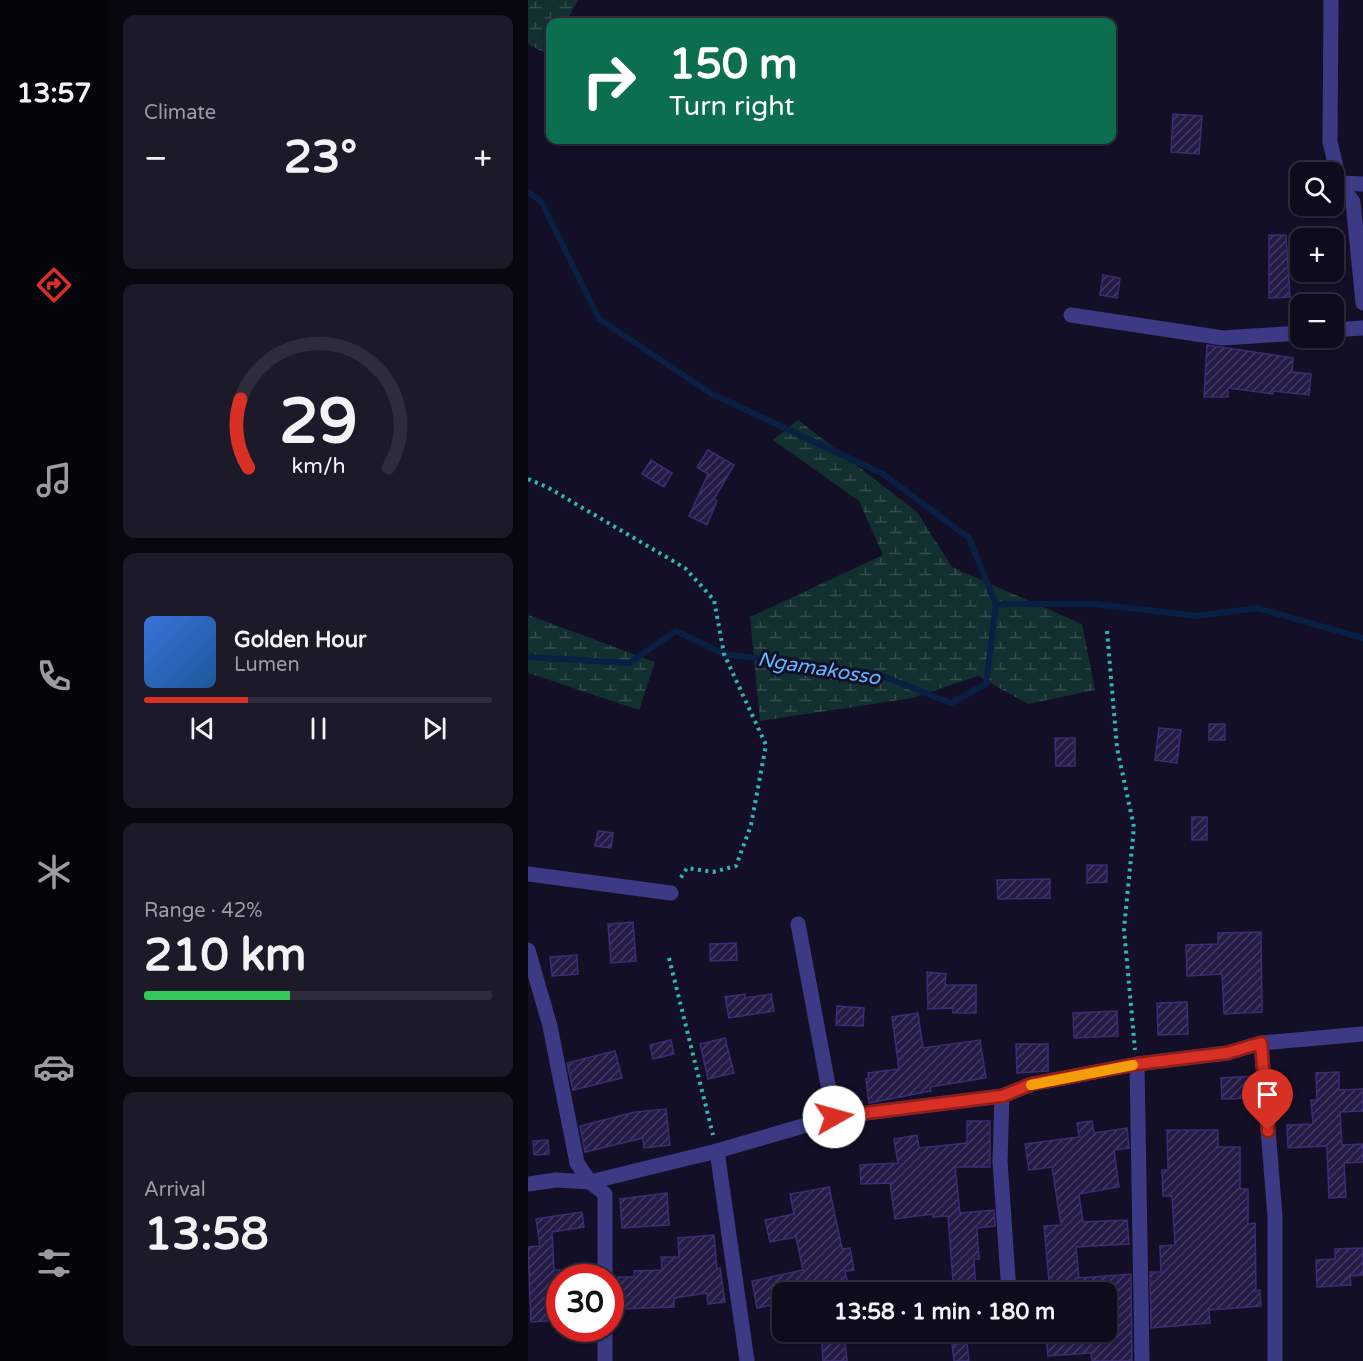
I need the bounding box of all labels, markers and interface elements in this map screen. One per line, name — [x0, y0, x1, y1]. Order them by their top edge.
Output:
text: 150 m — [669, 39, 798, 90]
icon: right — [570, 42, 648, 120]
text: 13:57 — [17, 77, 91, 110]
text: Turn right — [669, 90, 795, 123]
text: Climate — [144, 101, 216, 125]
text: 23° — [284, 131, 357, 185]
text: − — [144, 139, 168, 178]
text: + — [473, 139, 492, 178]
map controls — [1290, 162, 1344, 348]
button: search — [1290, 162, 1344, 216]
button: + — [1290, 228, 1344, 282]
icon: directions — [33, 264, 75, 306]
button: − — [1290, 294, 1344, 348]
text: 29 — [279, 385, 357, 460]
text: km/h — [291, 454, 345, 480]
icon: music — [33, 459, 75, 501]
text: Golden Hour — [234, 627, 366, 653]
water label: Ngamakosso — [756, 647, 883, 691]
text: Lumen — [234, 653, 300, 677]
icon: phone — [33, 655, 75, 697]
icon: previous — [186, 712, 219, 745]
icon: pause — [302, 712, 335, 745]
icon: next — [418, 712, 451, 745]
icon: climate — [33, 851, 75, 893]
text: Range · 42% — [144, 899, 263, 923]
text: 210 km — [144, 929, 306, 983]
icon: car — [33, 1046, 75, 1088]
pin — [1242, 1069, 1293, 1131]
icon: arrive — [1251, 1078, 1284, 1111]
position arrow — [802, 1085, 866, 1149]
text: Arrival — [144, 1178, 206, 1202]
text: 13:58 — [144, 1208, 269, 1262]
icon: filters — [33, 1242, 75, 1284]
speed limit sign: 30 — [546, 1264, 624, 1342]
text: 13:58 · 1 min · 180 m — [834, 1299, 1055, 1325]

